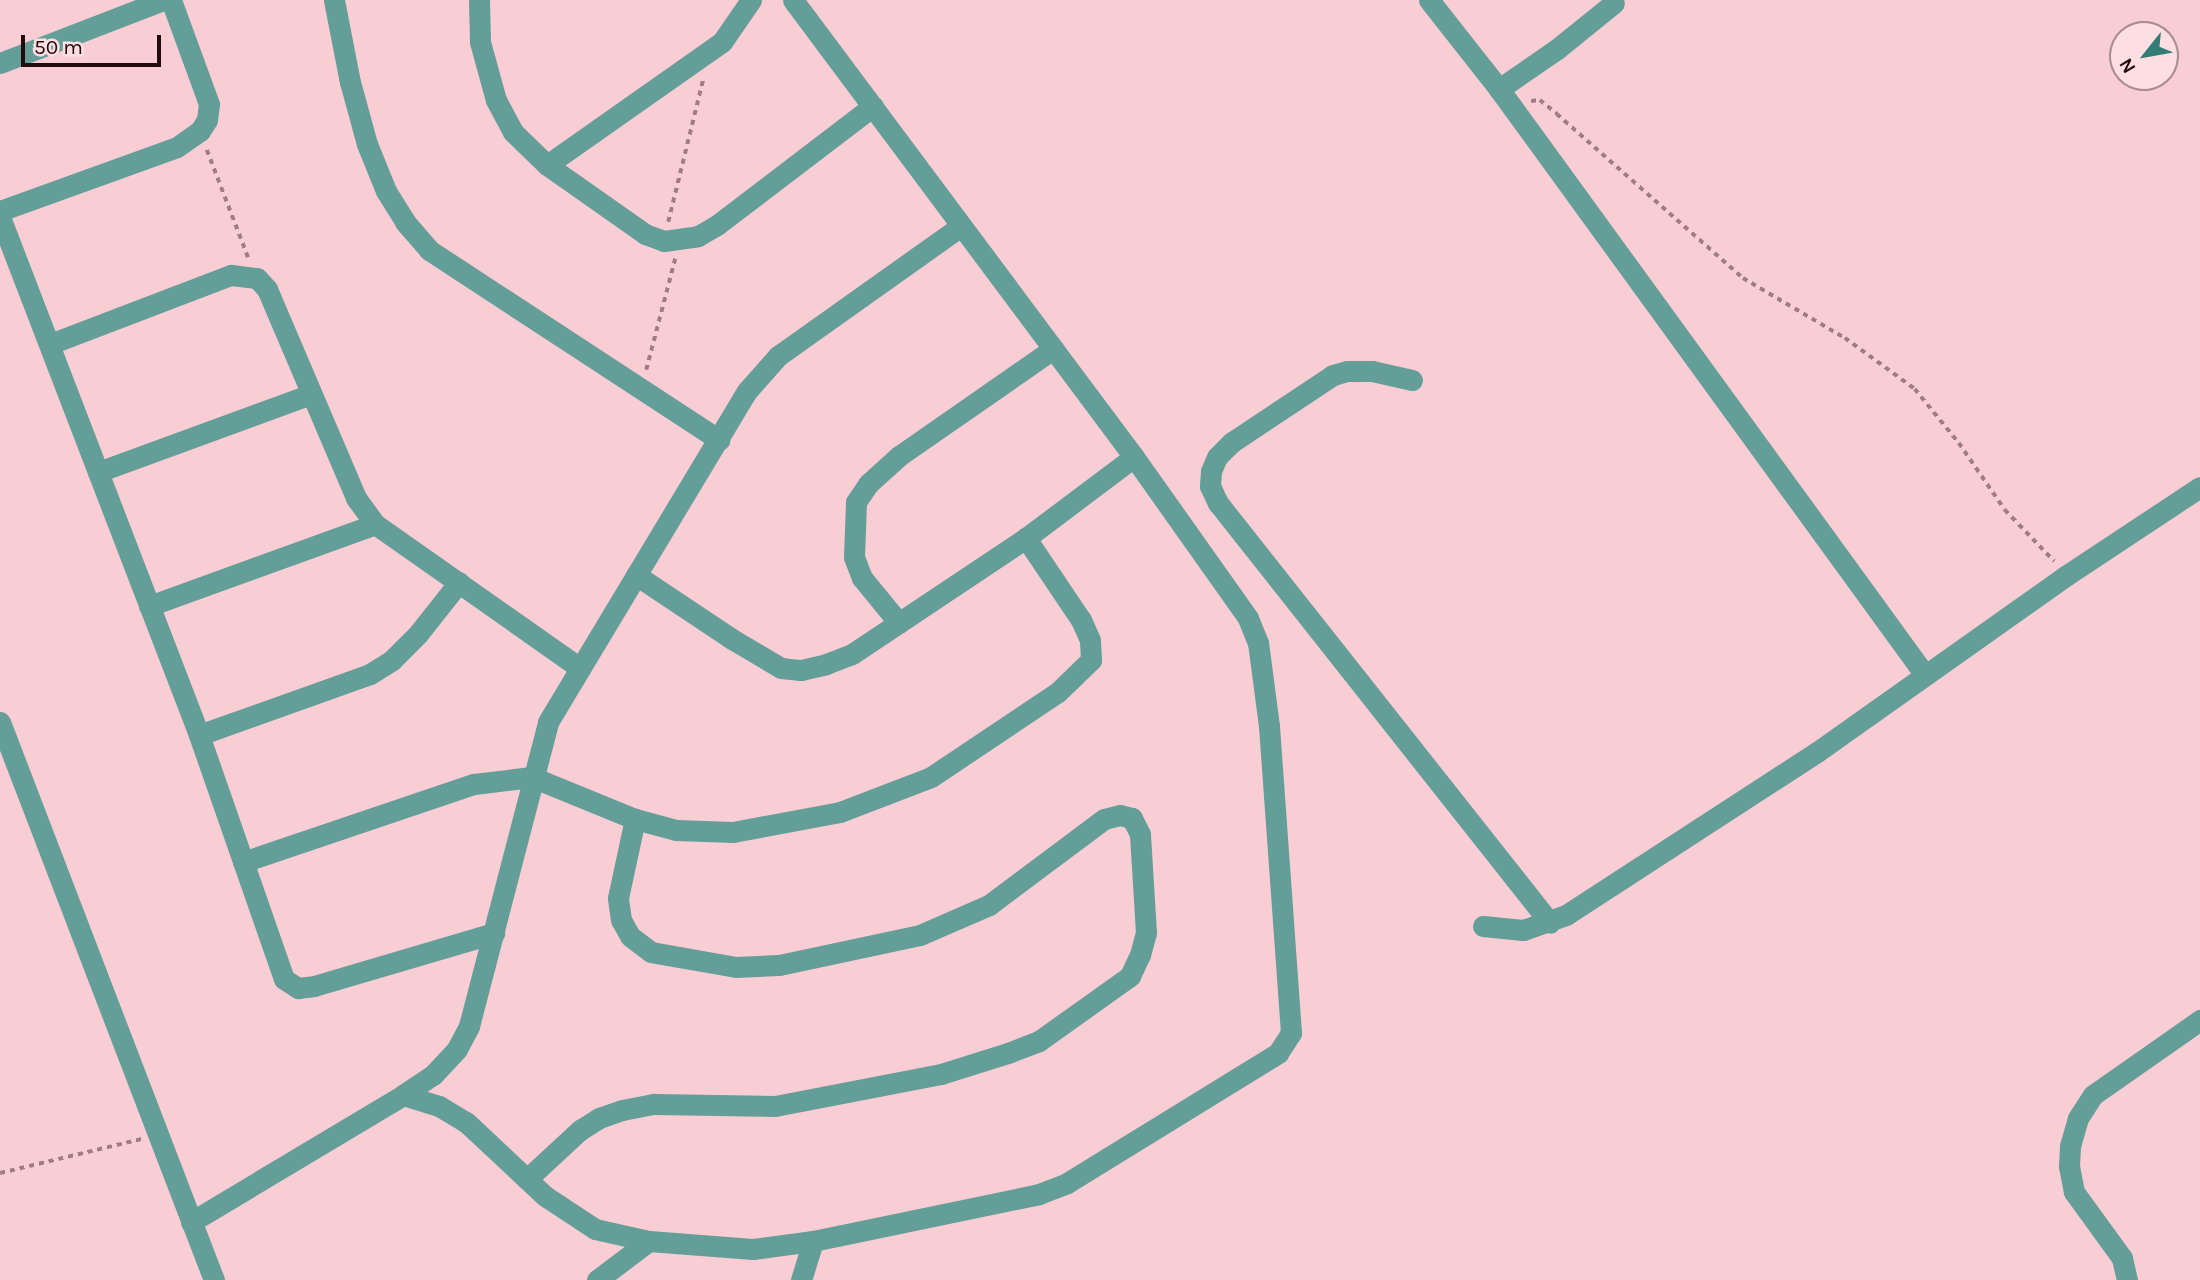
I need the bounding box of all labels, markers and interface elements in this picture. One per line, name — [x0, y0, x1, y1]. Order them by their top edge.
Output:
scale bar — [24, 21, 164, 65]
north arrow — [2109, 21, 2179, 91]
text: 50 m — [34, 35, 83, 59]
text: N — [2115, 54, 2141, 77]

